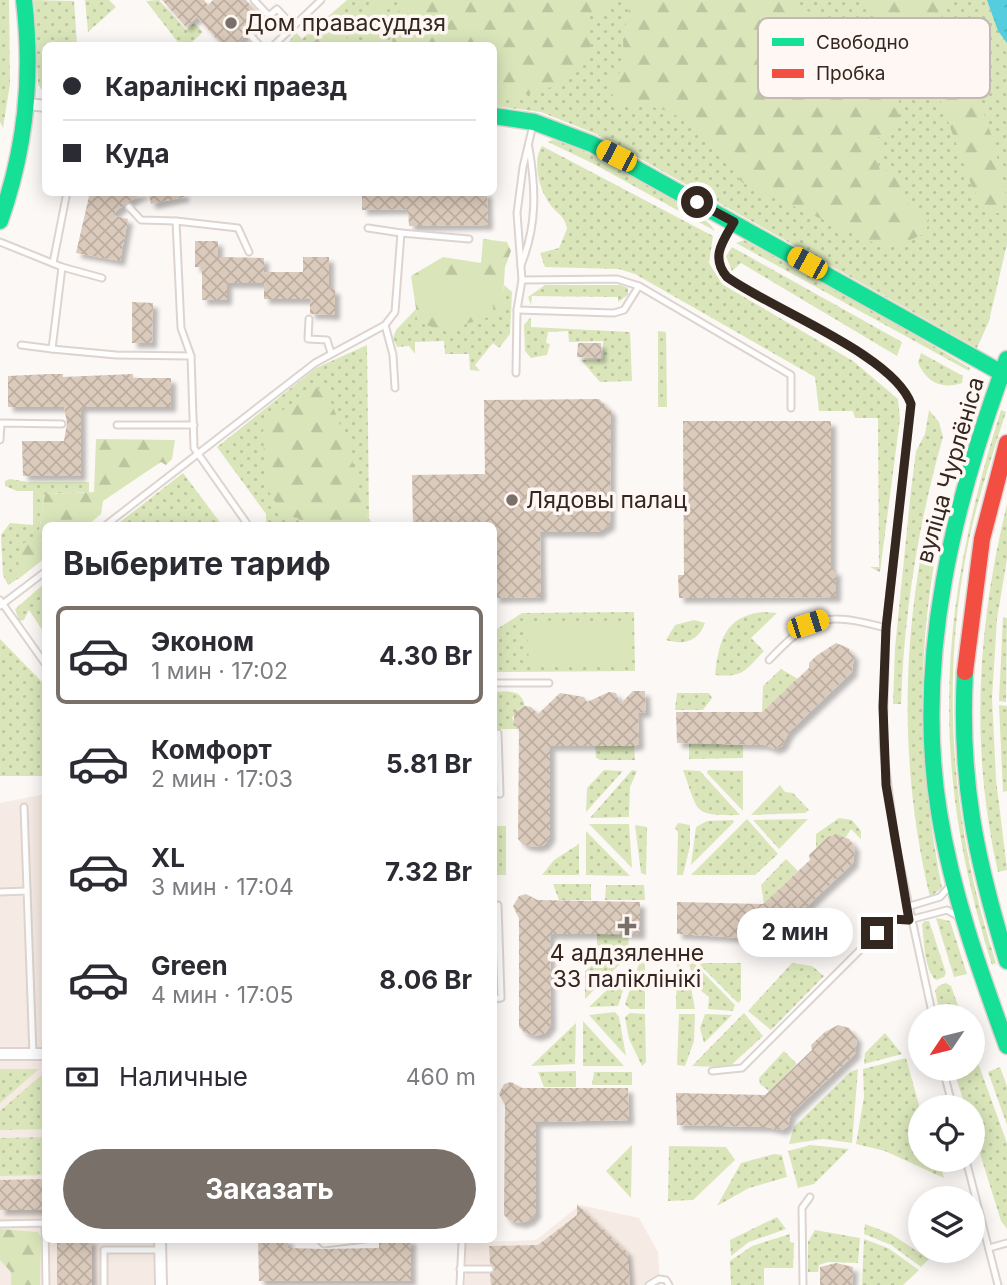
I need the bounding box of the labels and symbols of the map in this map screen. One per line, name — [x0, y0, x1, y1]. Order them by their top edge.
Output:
place label: Дом правасуддзя — [245, 9, 446, 37]
marker: Дом правасуддзя — [223, 15, 239, 31]
legend — [758, 18, 990, 98]
text: Свободно — [816, 31, 909, 54]
text: Пробка — [816, 62, 885, 85]
car — [593, 137, 640, 175]
route start — [681, 186, 713, 218]
car — [784, 244, 831, 282]
street label: вуліца Чурлёніса — [910, 374, 990, 566]
place label: Лядовы палац — [526, 486, 687, 514]
marker: Лядовы палац — [504, 492, 520, 508]
car — [785, 608, 832, 640]
callout: 2 мин — [737, 908, 852, 958]
marker: 4 аддзяленне 33 паліклінікі — [617, 916, 637, 936]
route end — [861, 917, 893, 949]
place label: 4 аддзяленне 33 паліклінікі — [550, 939, 704, 993]
north arrow — [908, 1004, 985, 1082]

